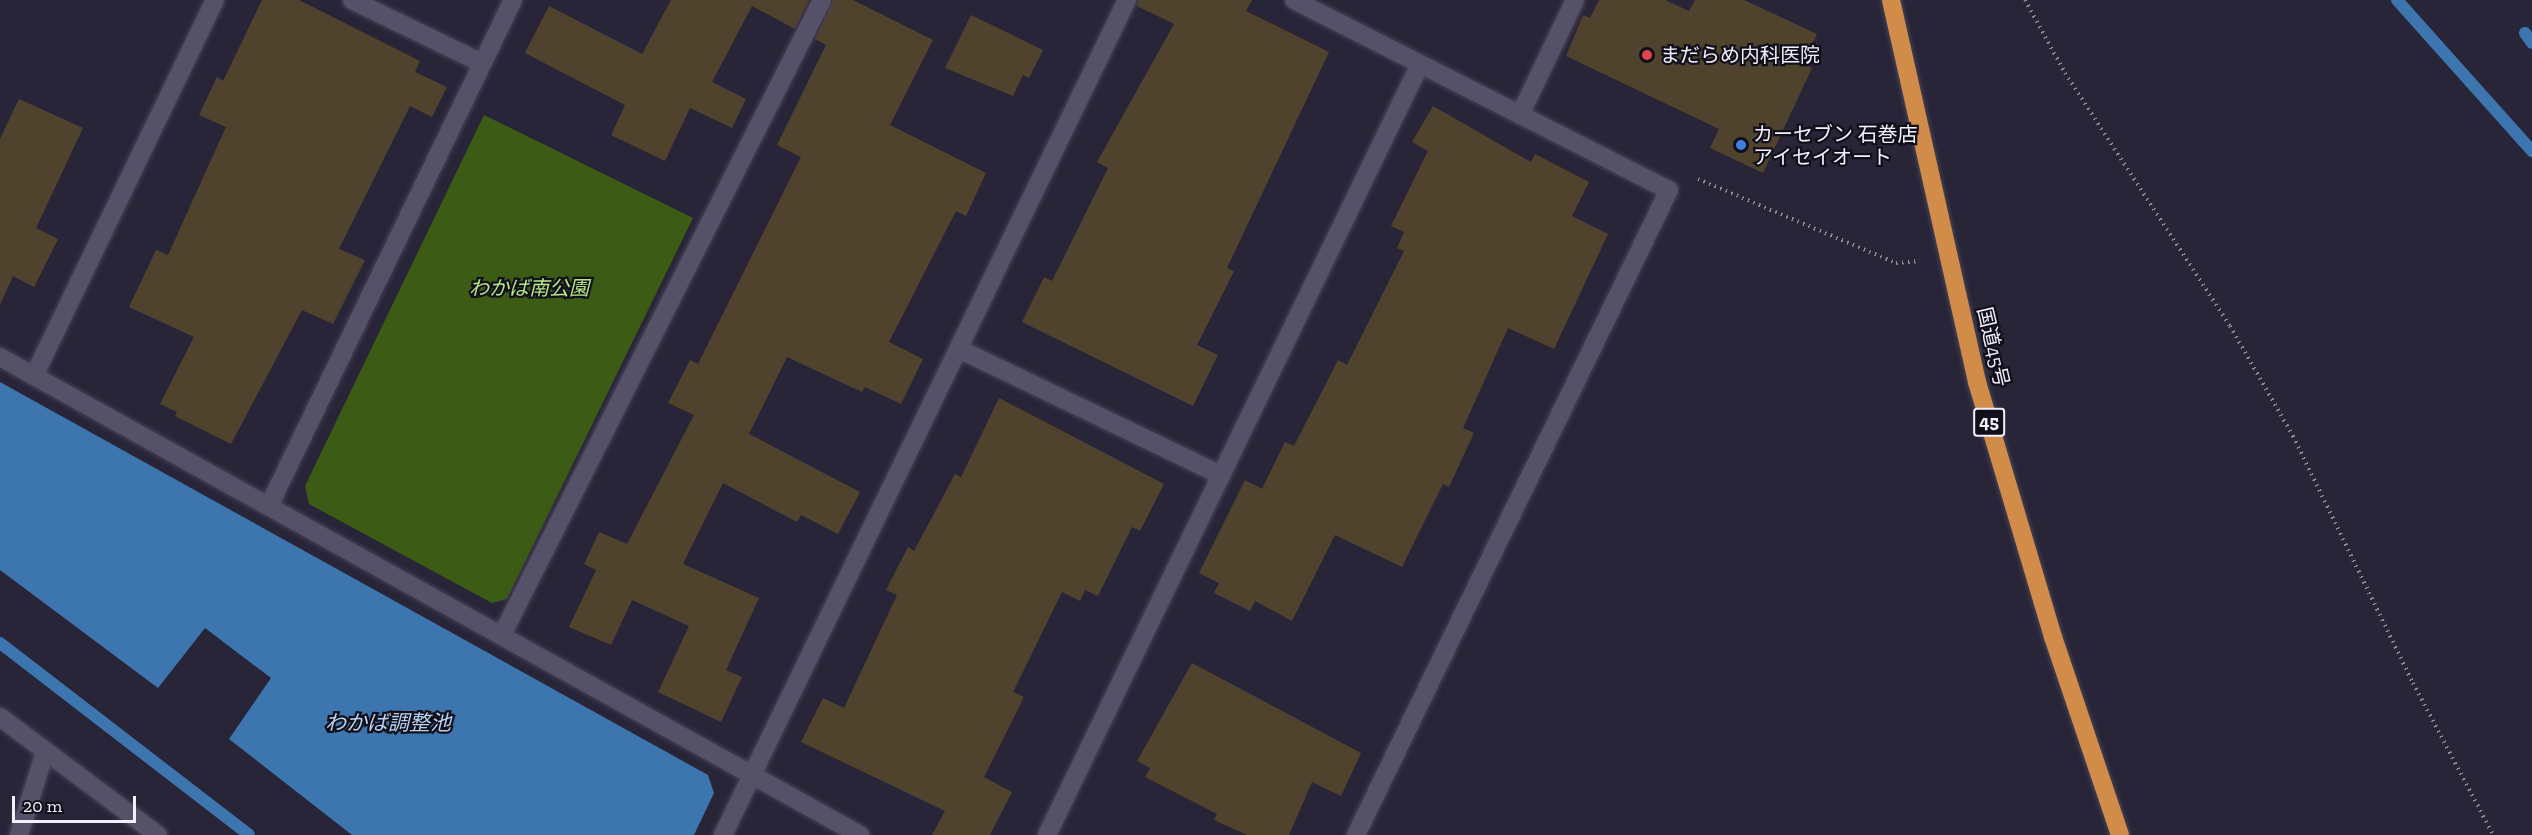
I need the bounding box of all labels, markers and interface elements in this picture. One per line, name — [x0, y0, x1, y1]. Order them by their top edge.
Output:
place label: まだらめ内科医院 — [1660, 43, 1820, 67]
marker: まだらめ内科医院 — [1638, 46, 1656, 64]
place label: カーセブン 石巻店 アイセイオート — [1753, 122, 1918, 169]
marker: カーセブン 石巻店 アイセイオート — [1734, 138, 1748, 152]
park label: わかば南公園 — [469, 276, 589, 300]
street label: 国道45号 — [1972, 305, 2014, 389]
road number: 45 — [1972, 407, 2006, 437]
water label: わかば調整池 — [325, 710, 451, 736]
scale bar — [15, 784, 140, 822]
text: 20 m — [23, 795, 62, 817]

